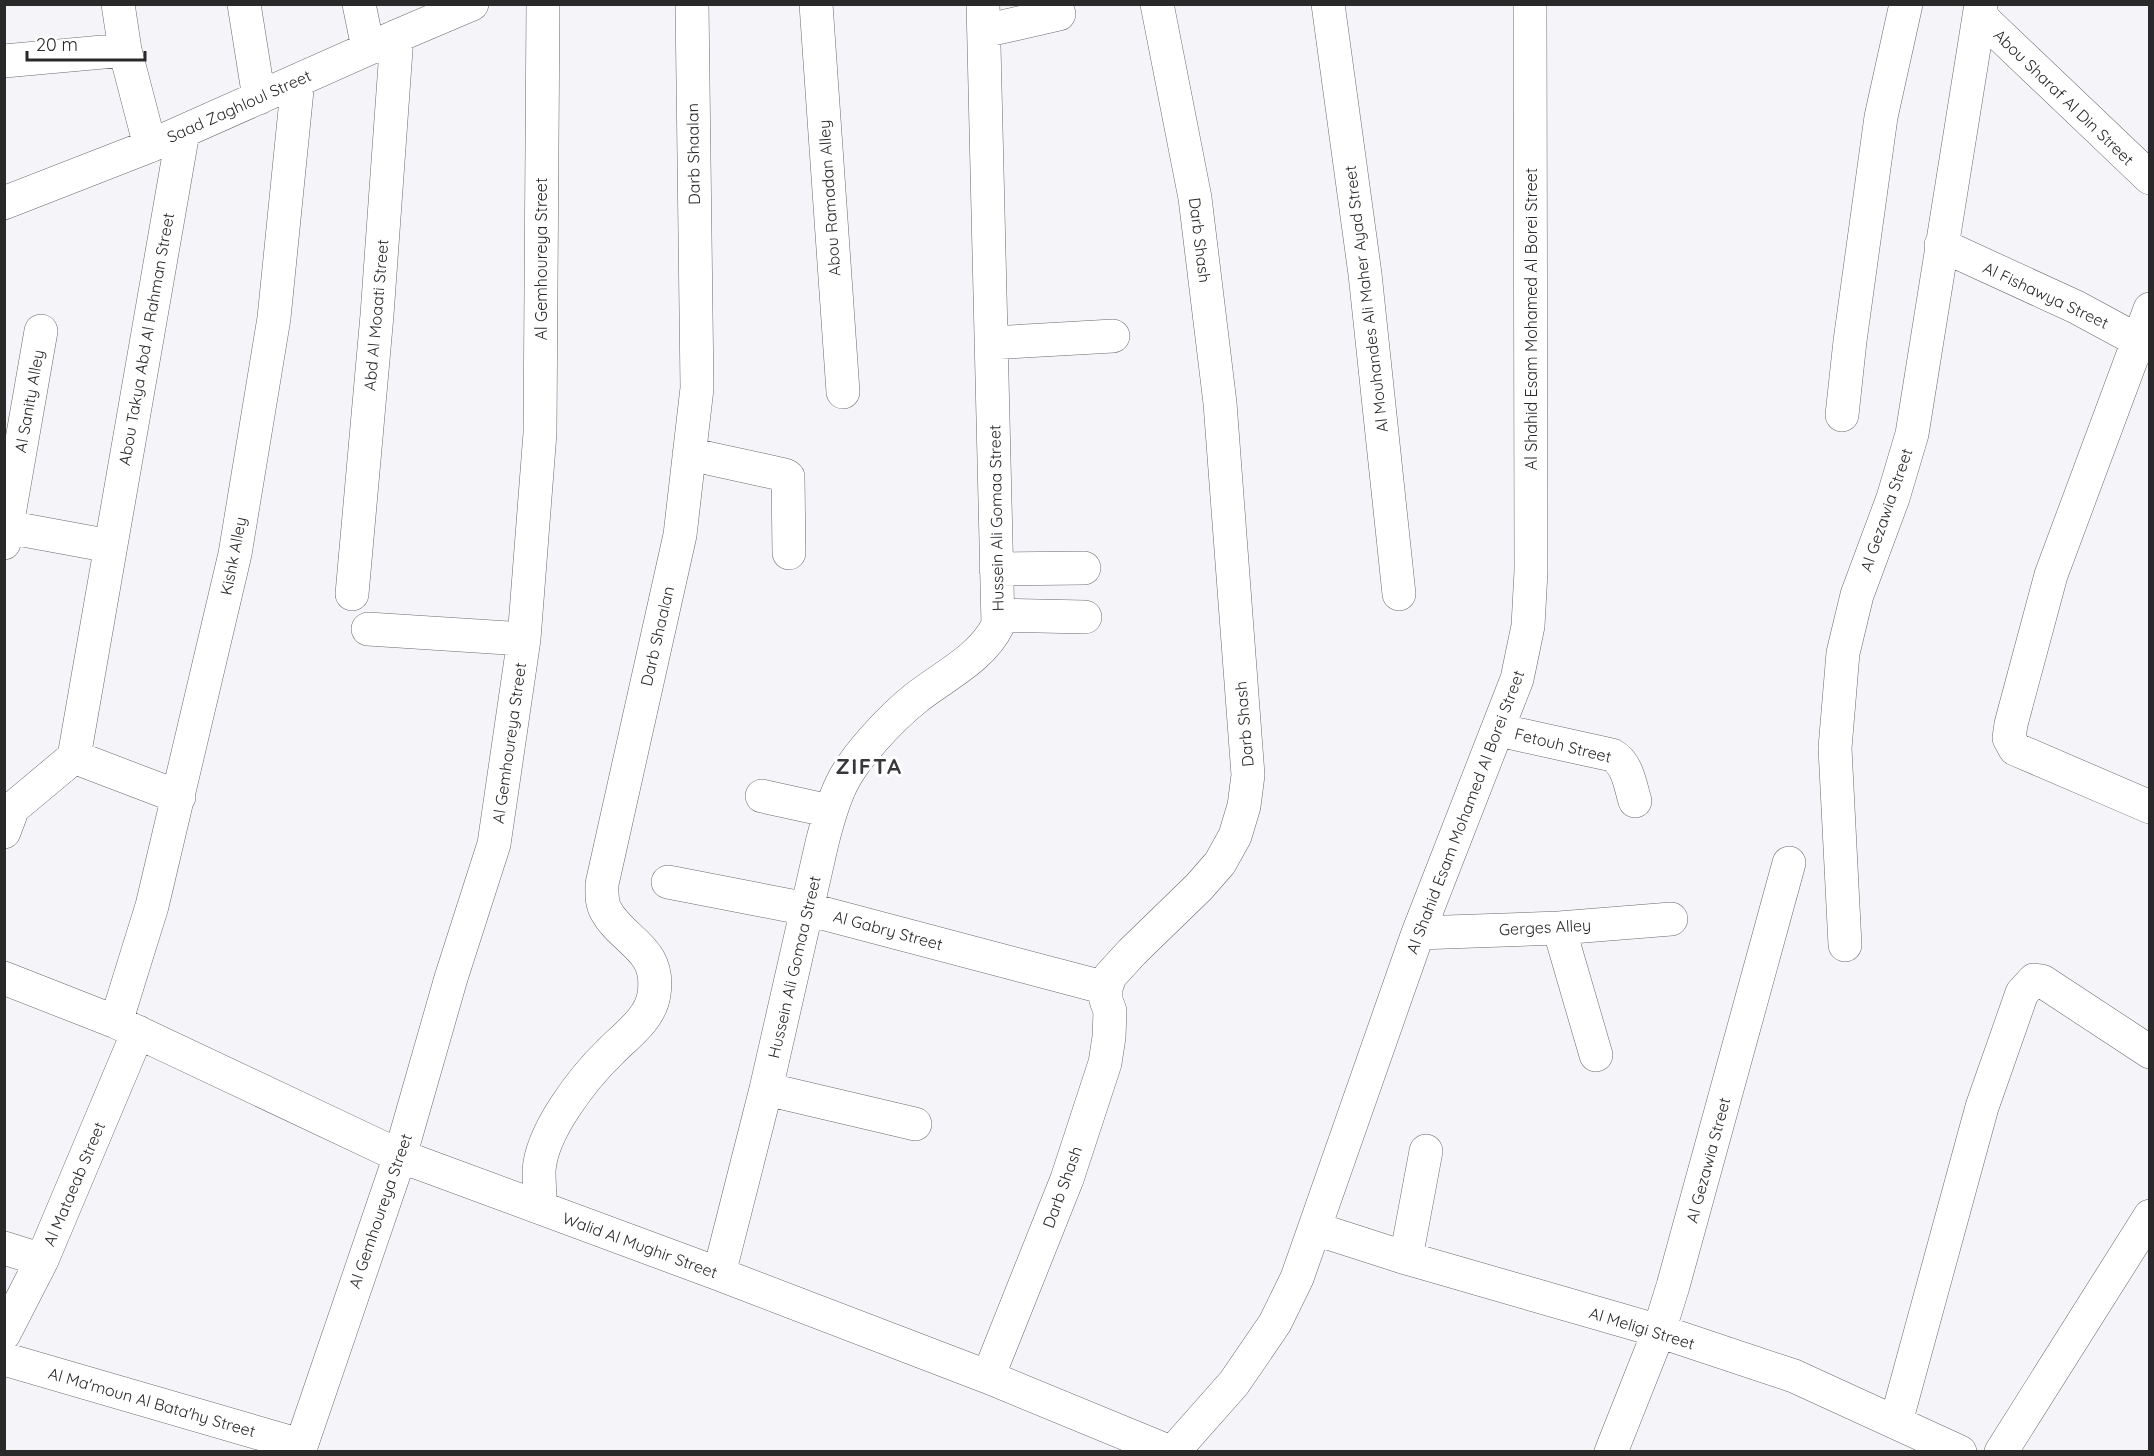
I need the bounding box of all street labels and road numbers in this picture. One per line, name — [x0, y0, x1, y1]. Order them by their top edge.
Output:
street label: Abou Sharaf Al Din Street — [1990, 25, 2138, 169]
street label: Saad Zaghloul Street — [164, 65, 314, 147]
street label: Darb Shaalan — [682, 103, 704, 205]
street label: Abou Ramadan Alley — [814, 119, 844, 277]
street label: Al Mouhandes Ali Maher Ayad Street — [1340, 164, 1392, 434]
street label: Al Shahid Esam Mohamed Al Borei Street — [1521, 168, 1541, 470]
street label: Al Gemhoureya Street — [531, 178, 551, 340]
street label: Darb Shash — [1185, 196, 1215, 284]
street label: Abou Takya Abd Al Rahman Street — [114, 211, 178, 467]
street label: Abd Al Moaati Street — [359, 238, 393, 392]
street label: Al Fishawya Street — [1980, 257, 2112, 333]
street label: Al Sanity Alley — [10, 348, 48, 454]
street label: Hussein Ali Gomaa Street — [984, 425, 1008, 611]
street label: Al Gezawia Street — [1856, 446, 1916, 574]
street label: Kishk Alley — [216, 515, 250, 597]
street label: Darb Shaalan — [636, 584, 678, 688]
street label: Al Gemhoureya Street — [488, 661, 530, 825]
street label: Al Shahid Esam Mohamed Al Borei Street — [1401, 667, 1529, 957]
street label: Darb Shash — [1230, 680, 1258, 768]
street label: Fetouh Street — [1512, 723, 1614, 767]
street label: Hussein Ali Gomaa Street — [763, 874, 825, 1060]
street label: Al Gabry Street — [831, 906, 945, 954]
street label: Gerges Alley — [1498, 915, 1592, 939]
street label: Al Gezawia Street — [1682, 1095, 1734, 1225]
street label: Al Mataeab Street — [39, 1119, 109, 1249]
street label: Al Gemhoureya Street — [344, 1131, 416, 1291]
street label: Darb Shash — [1038, 1143, 1086, 1231]
street label: Walid Al Mughir Street — [560, 1208, 720, 1282]
street label: Al Meligi Street — [1587, 1302, 1697, 1354]
street label: Al Ma'moun Al Bata'hy Street — [46, 1363, 258, 1441]

